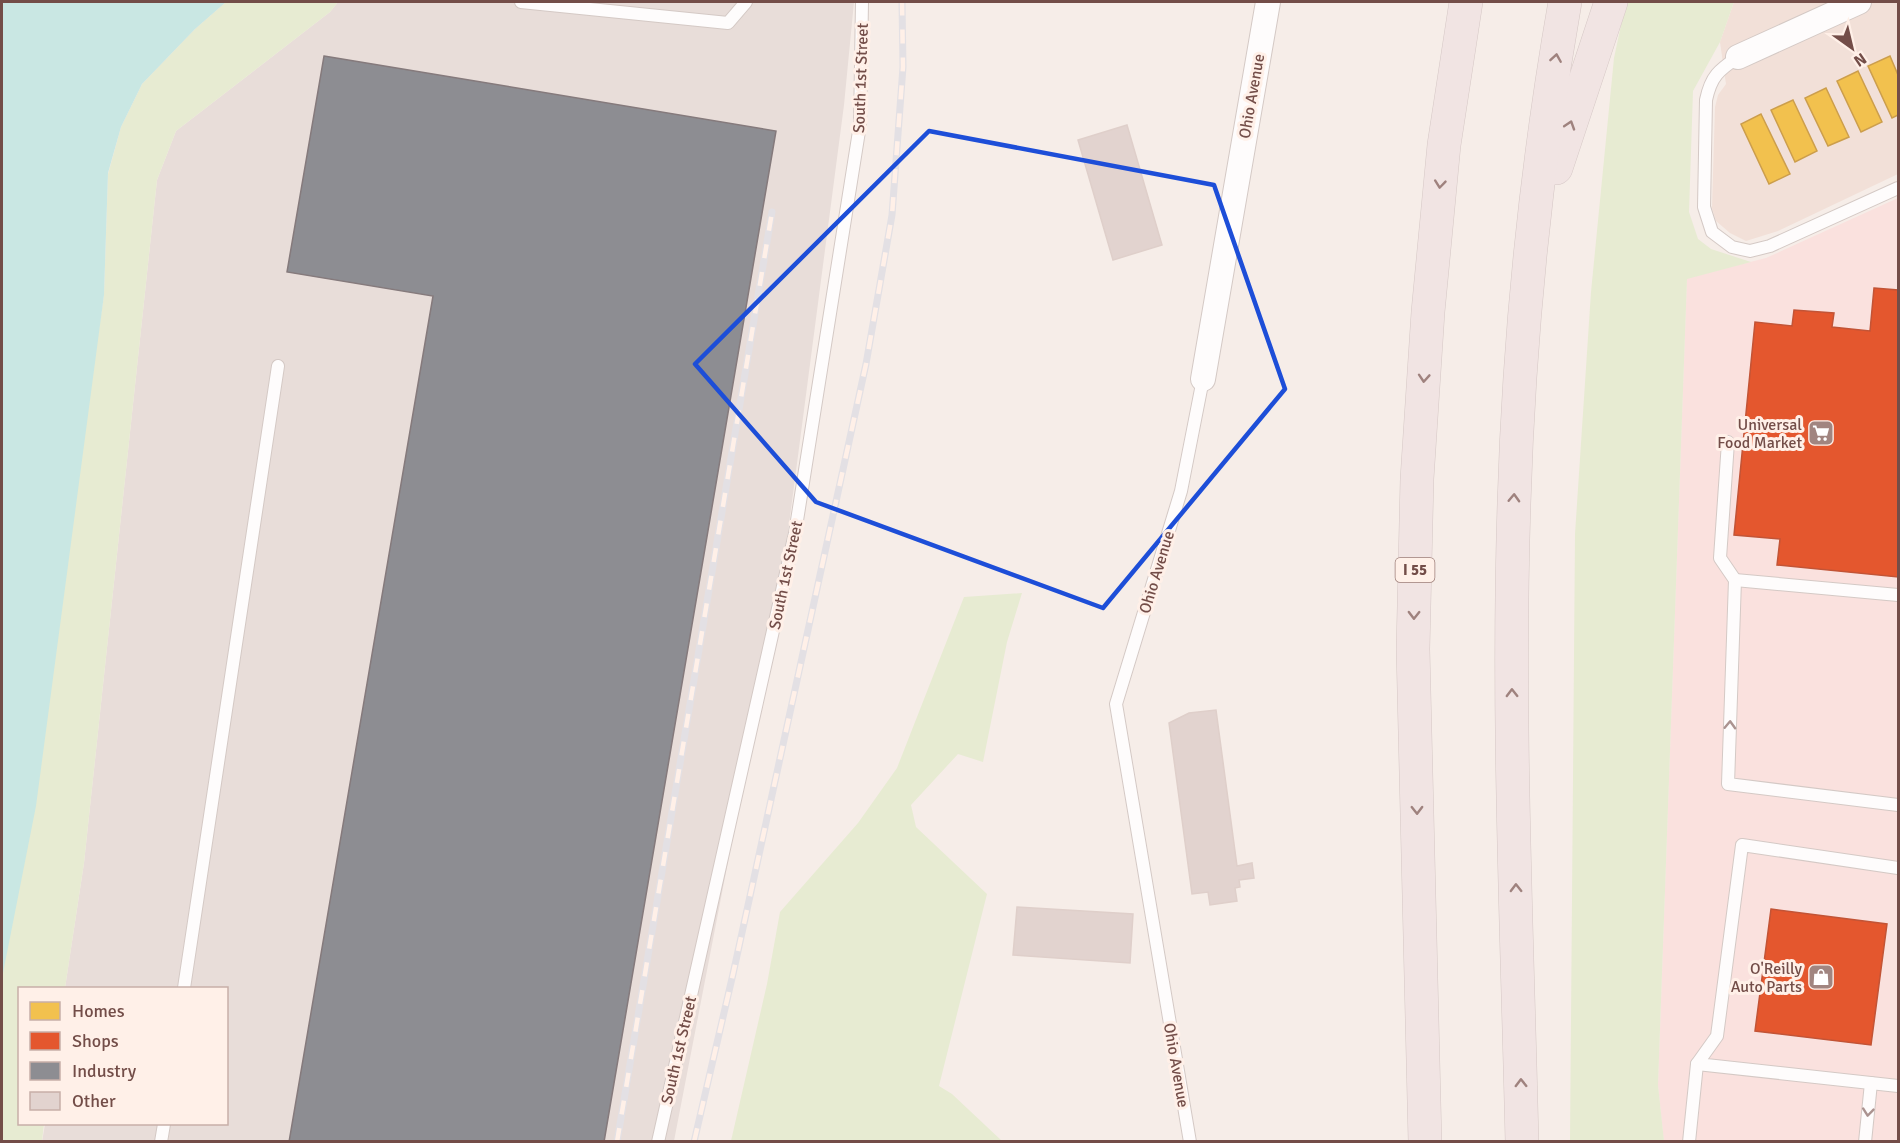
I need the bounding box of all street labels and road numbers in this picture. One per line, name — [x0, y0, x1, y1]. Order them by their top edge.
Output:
street label: South 1st Street — [849, 22, 873, 133]
street label: Ohio Avenue — [1235, 52, 1269, 140]
street label: South 1st Street — [765, 519, 807, 631]
street label: Ohio Avenue — [1135, 529, 1179, 616]
road number: I 55 — [1396, 558, 1434, 582]
street label: South 1st Street — [657, 994, 701, 1106]
street label: Ohio Avenue — [1159, 1021, 1193, 1109]

